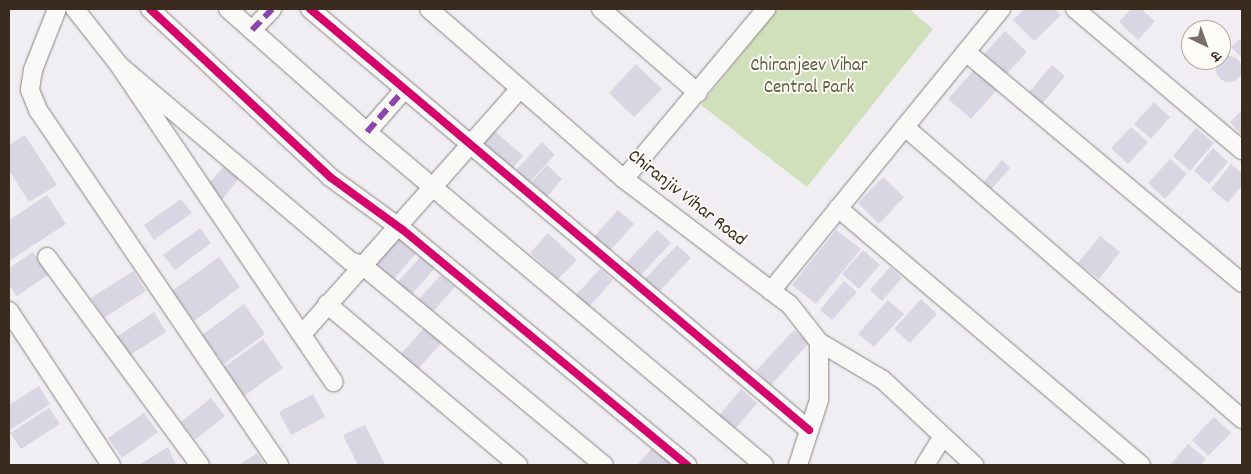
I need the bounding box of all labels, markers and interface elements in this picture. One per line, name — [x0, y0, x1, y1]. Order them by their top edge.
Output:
north arrow — [1181, 20, 1231, 70]
text: उ — [1206, 45, 1225, 65]
park label: Chiranjeev Vihar Central Park — [750, 56, 868, 100]
street label: Chiranjiv Vihar Road — [622, 146, 750, 252]

